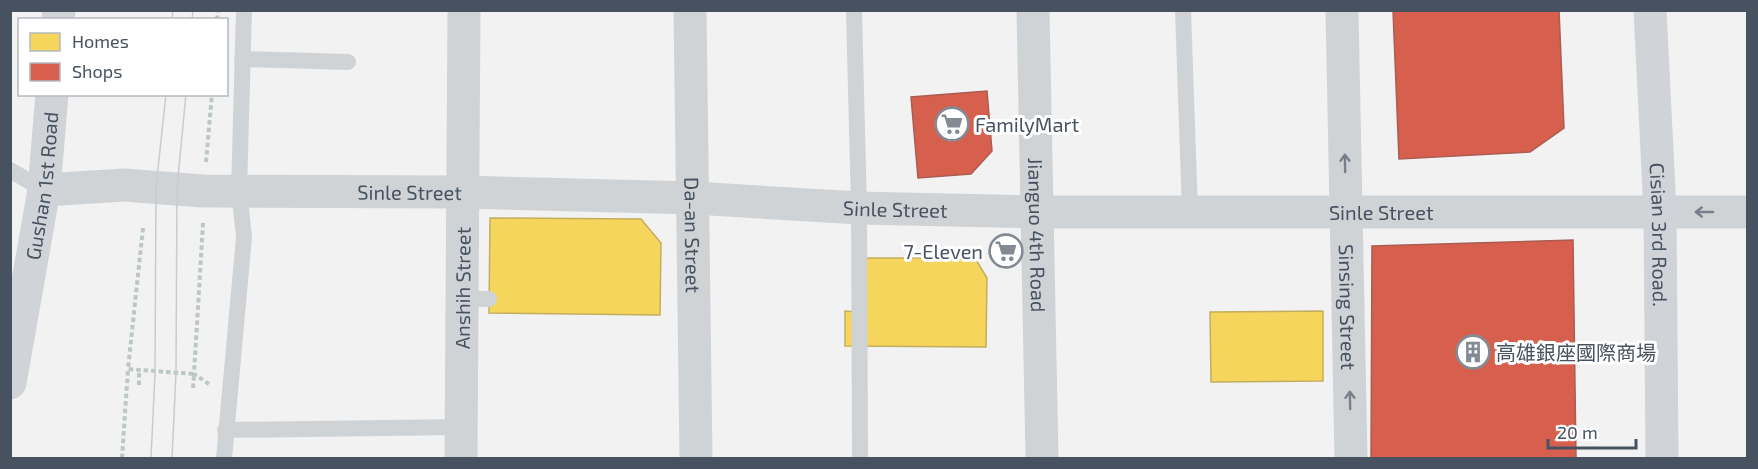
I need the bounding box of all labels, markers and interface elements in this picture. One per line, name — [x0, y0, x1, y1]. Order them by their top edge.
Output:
legend — [18, 18, 228, 96]
text: Homes — [72, 30, 129, 52]
text: Shops — [72, 60, 122, 82]
supermarket icon: FamilyMart — [934, 106, 970, 142]
street label: Gushan 1st Road — [20, 111, 62, 262]
place label: FamilyMart — [975, 112, 1079, 136]
one-way arrow — [1340, 154, 1351, 174]
street label: Jianguo 4th Road — [1024, 157, 1051, 313]
street label: Cisian 3rd Road. — [1646, 162, 1673, 307]
street label: Da-an Street — [680, 177, 706, 293]
street label: Sinle Street — [357, 180, 462, 204]
street label: Sinle Street — [842, 195, 948, 222]
street label: Sinle Street — [1329, 200, 1434, 224]
one-way arrow — [1694, 206, 1714, 218]
street label: Anshih Street — [450, 226, 475, 349]
supermarket icon: 7-Eleven — [988, 233, 1024, 269]
place label: 7-Eleven — [904, 239, 983, 263]
street label: Sinsing Street — [1335, 244, 1361, 370]
building icon: 高雄銀座國際商場 — [1455, 334, 1491, 370]
place label: 高雄銀座國際商場 — [1496, 340, 1656, 364]
one-way arrow — [1344, 391, 1356, 411]
scale bar — [1548, 412, 1636, 450]
text: 20 m — [1557, 421, 1598, 443]

